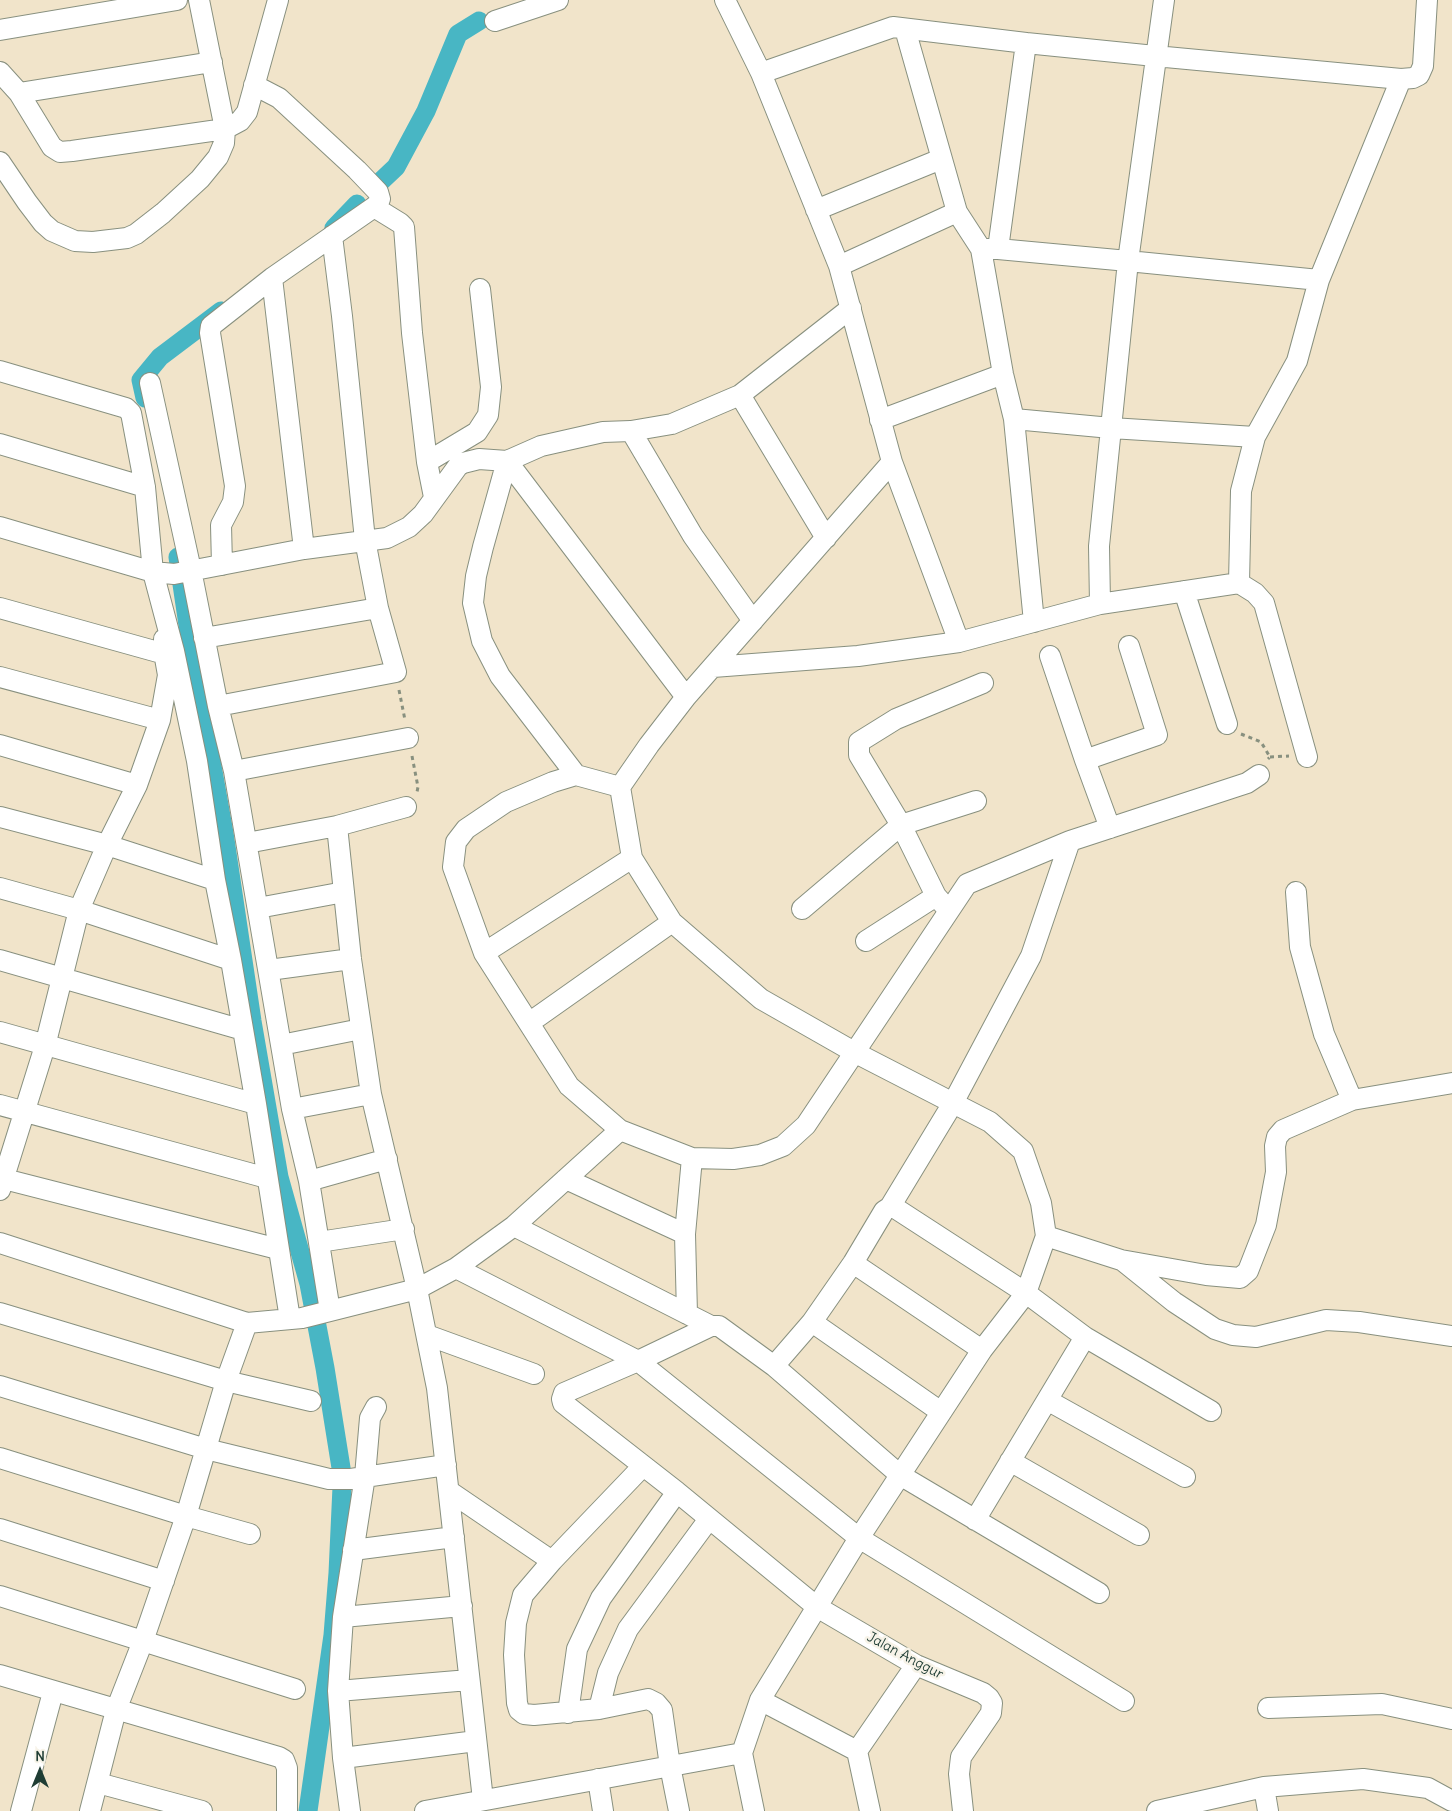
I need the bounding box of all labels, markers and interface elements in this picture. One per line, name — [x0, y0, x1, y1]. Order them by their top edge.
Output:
street label: Jalan Anggur — [864, 1629, 946, 1683]
north arrow — [15, 1746, 65, 1796]
text: N — [35, 1747, 45, 1765]

